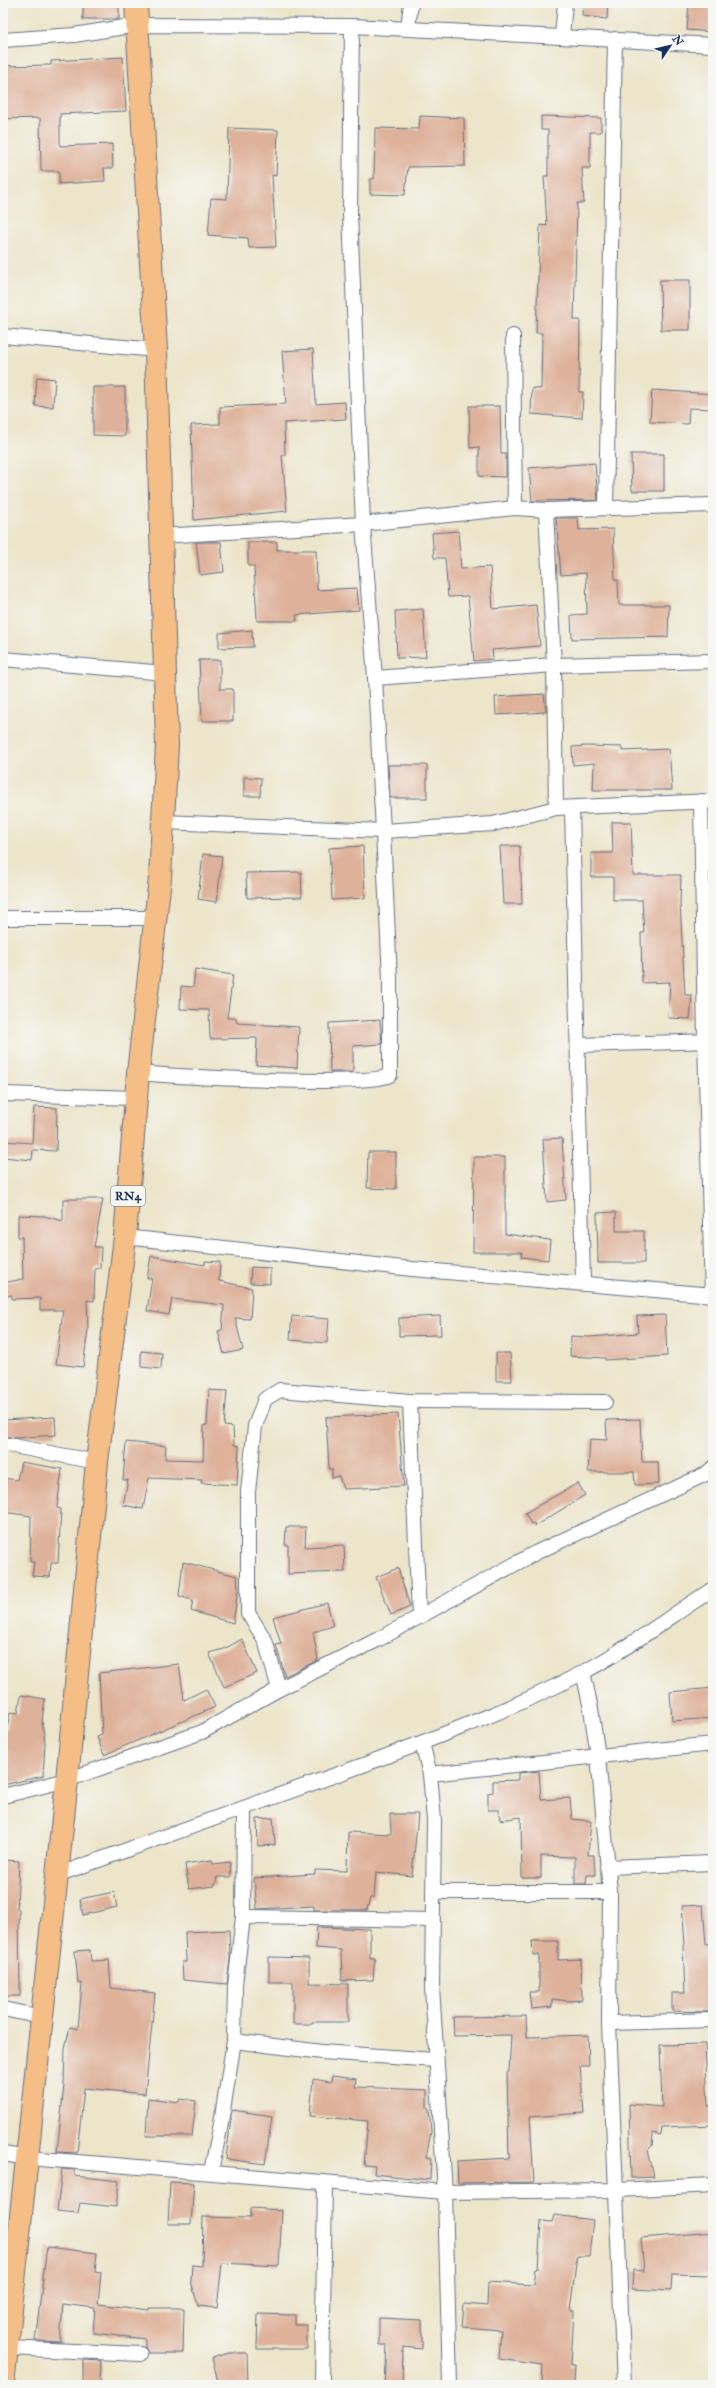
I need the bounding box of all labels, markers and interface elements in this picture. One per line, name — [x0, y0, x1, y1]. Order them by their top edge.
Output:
north arrow — [650, 26, 690, 66]
text: N — [669, 32, 687, 49]
road number: RN4 — [111, 1186, 145, 1206]

